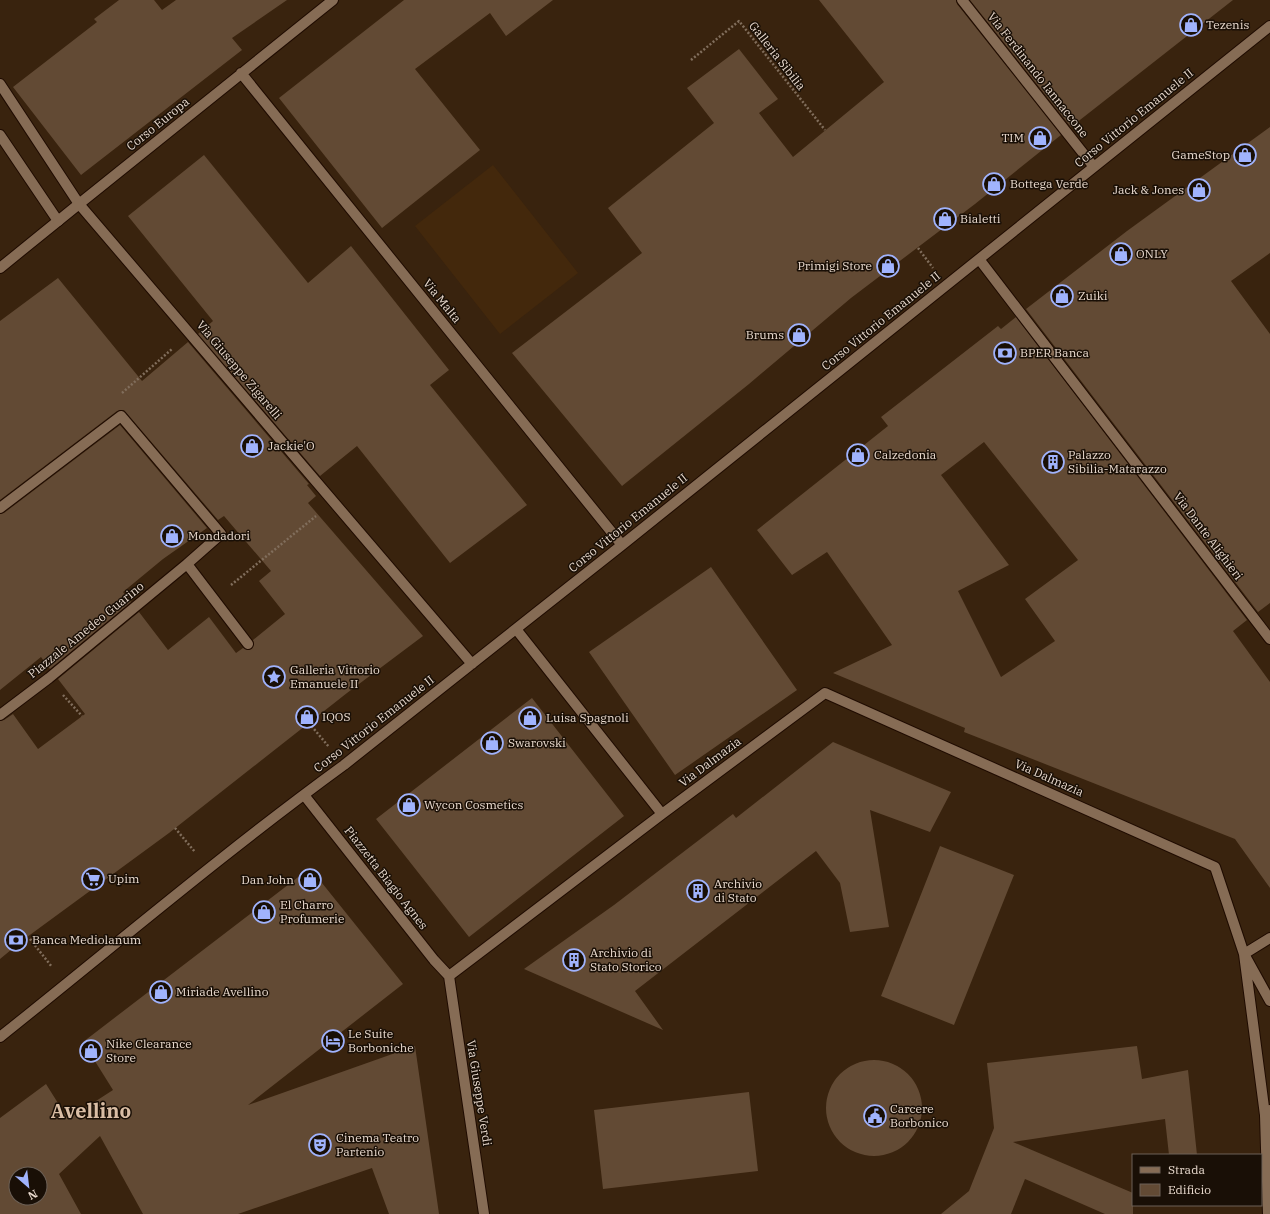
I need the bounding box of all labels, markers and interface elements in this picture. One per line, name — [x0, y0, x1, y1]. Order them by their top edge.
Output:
street label: Via Ferdinando Iannaccone — [985, 9, 1092, 140]
shop icon: Tezenis — [1178, 12, 1204, 38]
place label: Tezenis — [1206, 17, 1250, 32]
street label: Galleria Sibilia — [746, 18, 809, 93]
street label: Corso Vittorio Emanuele II — [1071, 65, 1196, 170]
street label: Corso Europa — [123, 93, 192, 153]
shop icon: TIM — [1027, 125, 1053, 151]
place label: TIM — [1002, 130, 1024, 145]
shop icon: GameStop — [1232, 142, 1258, 168]
place label: GameStop — [1172, 147, 1230, 162]
shop icon: Bottega Verde — [981, 171, 1007, 197]
place label: Bottega Verde — [1010, 176, 1088, 191]
shop icon: Jack & Jones — [1186, 177, 1212, 203]
place label: Jack & Jones — [1113, 182, 1184, 197]
shop icon: Bialetti — [932, 206, 958, 232]
place label: Bialetti — [960, 211, 1001, 226]
shop icon: ONLY — [1108, 241, 1134, 267]
place label: ONLY — [1136, 246, 1168, 261]
shop icon: Primigi Store — [875, 253, 901, 279]
place label: Primigi Store — [797, 258, 872, 273]
street label: Corso Vittorio Emanuele II — [818, 268, 943, 373]
street label: Via Malta — [420, 276, 465, 326]
shop icon: Zuiki — [1049, 283, 1075, 309]
place label: Zuiki — [1078, 288, 1108, 303]
street label: Via Giuseppe Zigarelli — [194, 317, 285, 422]
shop icon: Brums — [786, 322, 812, 348]
place label: Brums — [746, 327, 784, 342]
bank icon: BPER Banca — [992, 340, 1018, 366]
place label: BPER Banca — [1020, 345, 1089, 360]
shop icon: Jackie'O — [239, 433, 265, 459]
place label: Jackie'O — [268, 438, 315, 453]
shop icon: Calzedonia — [845, 442, 871, 468]
place label: Calzedonia — [874, 447, 937, 462]
place label: Palazzo Sibilia-Matarazzo — [1068, 447, 1167, 476]
building icon: Palazzo Sibilia-Matarazzo — [1040, 449, 1066, 475]
street label: Corso Vittorio Emanuele II — [565, 470, 690, 575]
street label: Via Dante Alighieri — [1171, 489, 1246, 583]
shop icon: Mondadori — [159, 523, 185, 549]
place label: Mondadori — [188, 528, 250, 543]
street label: Piazzale Amedeo Guarino — [25, 578, 147, 681]
place label: Galleria Vittorio Emanuele II — [290, 662, 380, 691]
place icon: Galleria Vittorio Emanuele II — [261, 664, 287, 690]
street label: Corso Vittorio Emanuele II — [310, 672, 437, 775]
shop icon: IQOS — [294, 704, 320, 730]
shop icon: Luisa Spagnoli — [517, 705, 543, 731]
place label: IQOS — [322, 709, 351, 724]
place label: Luisa Spagnoli — [546, 710, 629, 725]
shop icon: Swarovski — [479, 730, 505, 756]
street label: Via Dalmazia — [676, 733, 744, 790]
place label: Swarovski — [508, 735, 566, 750]
street label: Via Dalmazia — [1012, 756, 1086, 800]
shop icon: Wycon Cosmetics — [396, 792, 422, 818]
place label: Wycon Cosmetics — [424, 797, 524, 812]
street label: Piazzetta Biagio Agnes — [341, 823, 431, 932]
supermarket icon: Upim — [80, 866, 106, 892]
shop icon: Dan John — [297, 867, 323, 893]
place label: Upim — [108, 871, 140, 886]
place label: Dan John — [241, 872, 294, 887]
place label: Archivio di Stato — [714, 876, 762, 905]
building icon: Archivio di Stato — [685, 878, 711, 904]
place label: El Charro Profumerie — [280, 897, 344, 926]
shop icon: El Charro Profumerie — [251, 899, 277, 925]
bank icon: Banca Mediolanum — [3, 927, 29, 953]
place label: Banca Mediolanum — [32, 932, 142, 947]
place label: Archivio di Stato Storico — [590, 945, 662, 974]
building icon: Archivio di Stato Storico — [561, 947, 587, 973]
shop icon: Miriade Avellino — [148, 979, 174, 1005]
place label: Miriade Avellino — [176, 984, 269, 999]
place label: Le Suite Borboniche — [348, 1026, 414, 1055]
hotel icon: Le Suite Borboniche — [320, 1028, 346, 1054]
place label: Nike Clearance Store — [106, 1036, 192, 1065]
shop icon: Nike Clearance Store — [78, 1038, 104, 1064]
street label: Via Giuseppe Verdi — [464, 1039, 495, 1147]
district label: Avellino — [51, 1097, 131, 1124]
place label: Carcere Borbonico — [890, 1101, 949, 1130]
public building icon: Carcere Borbonico — [862, 1103, 888, 1129]
place label: Cinema Teatro Partenio — [336, 1130, 419, 1159]
theatre icon: Cinema Teatro Partenio — [307, 1132, 333, 1158]
legend — [1132, 1154, 1262, 1206]
text: Strada — [1168, 1162, 1205, 1177]
north arrow — [8, 1166, 48, 1206]
text: Edificio — [1168, 1182, 1211, 1197]
text: N — [25, 1187, 40, 1203]

